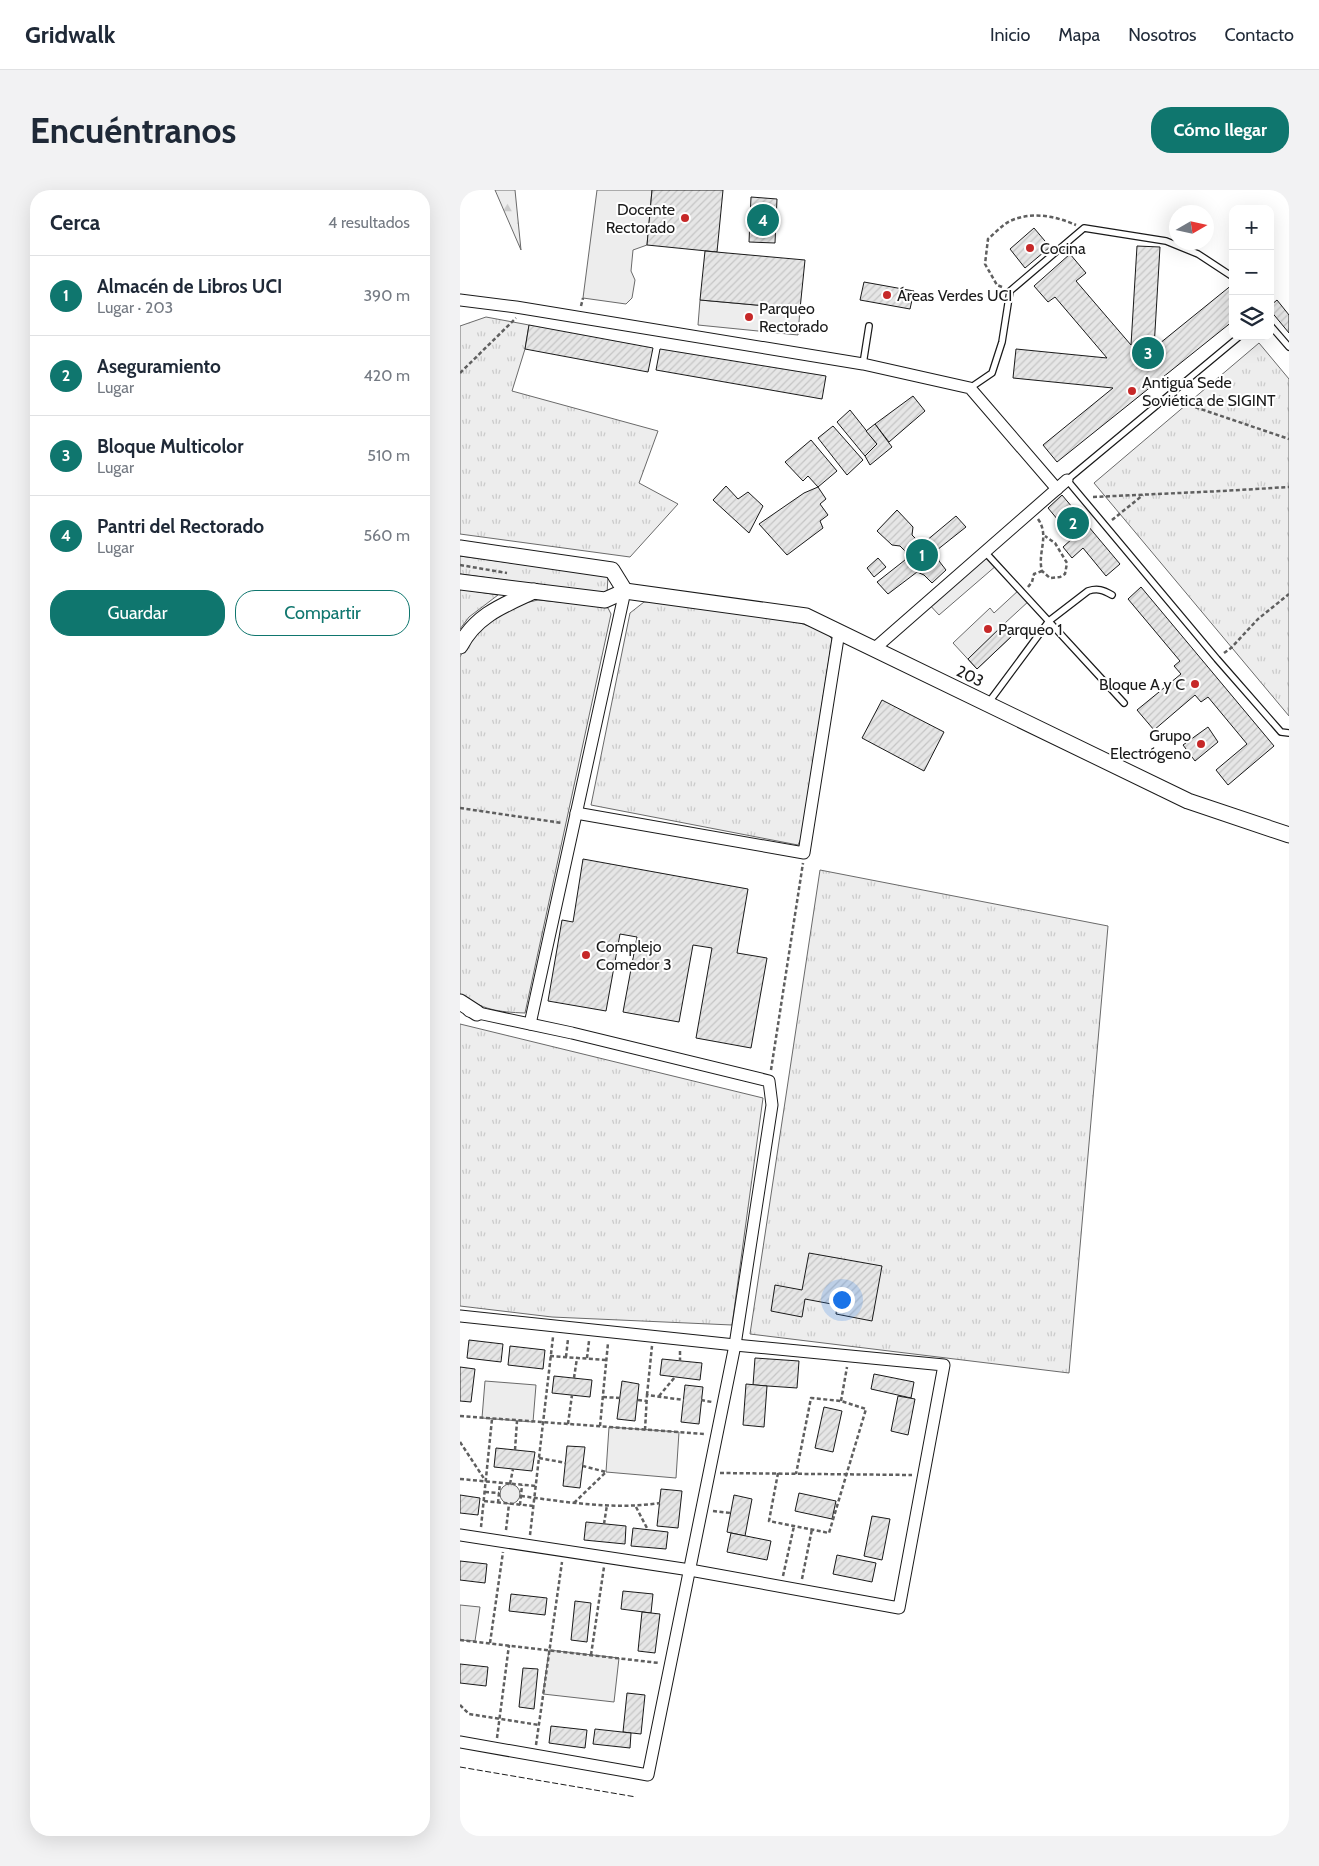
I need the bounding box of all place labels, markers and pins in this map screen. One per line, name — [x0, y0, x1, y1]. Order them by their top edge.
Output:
place label: Docente Rectorado — [606, 200, 675, 237]
pin: 4 — [747, 201, 779, 239]
marker: Docente Rectorado — [679, 212, 691, 224]
place label: Cocina — [1040, 239, 1086, 258]
marker: Cocina — [1024, 242, 1036, 254]
place label: Áreas Verdes UCI — [897, 286, 1012, 305]
marker: Áreas Verdes UCI — [881, 289, 893, 301]
place label: Parqueo Rectorado — [759, 299, 828, 336]
marker: Parqueo Rectorado — [743, 311, 755, 323]
pin: 3 — [1132, 334, 1164, 372]
place label: Antigua Sede Soviética de SIGINT — [1142, 373, 1276, 410]
marker: Antigua Sede Soviética de SIGINT — [1126, 385, 1138, 397]
pin: 2 — [1057, 504, 1089, 542]
pin: 1 — [906, 536, 938, 574]
place label: Parqueo 1 — [998, 620, 1063, 639]
marker: Parqueo 1 — [982, 623, 994, 635]
place label: Bloque A y C — [1099, 675, 1185, 694]
marker: Bloque A y C — [1189, 678, 1201, 690]
place label: Grupo Electrógeno — [1110, 726, 1191, 763]
marker: Grupo Electrógeno — [1195, 738, 1207, 750]
place label: Complejo Comedor 3 — [596, 937, 672, 974]
marker: Complejo Comedor 3 — [580, 949, 592, 961]

